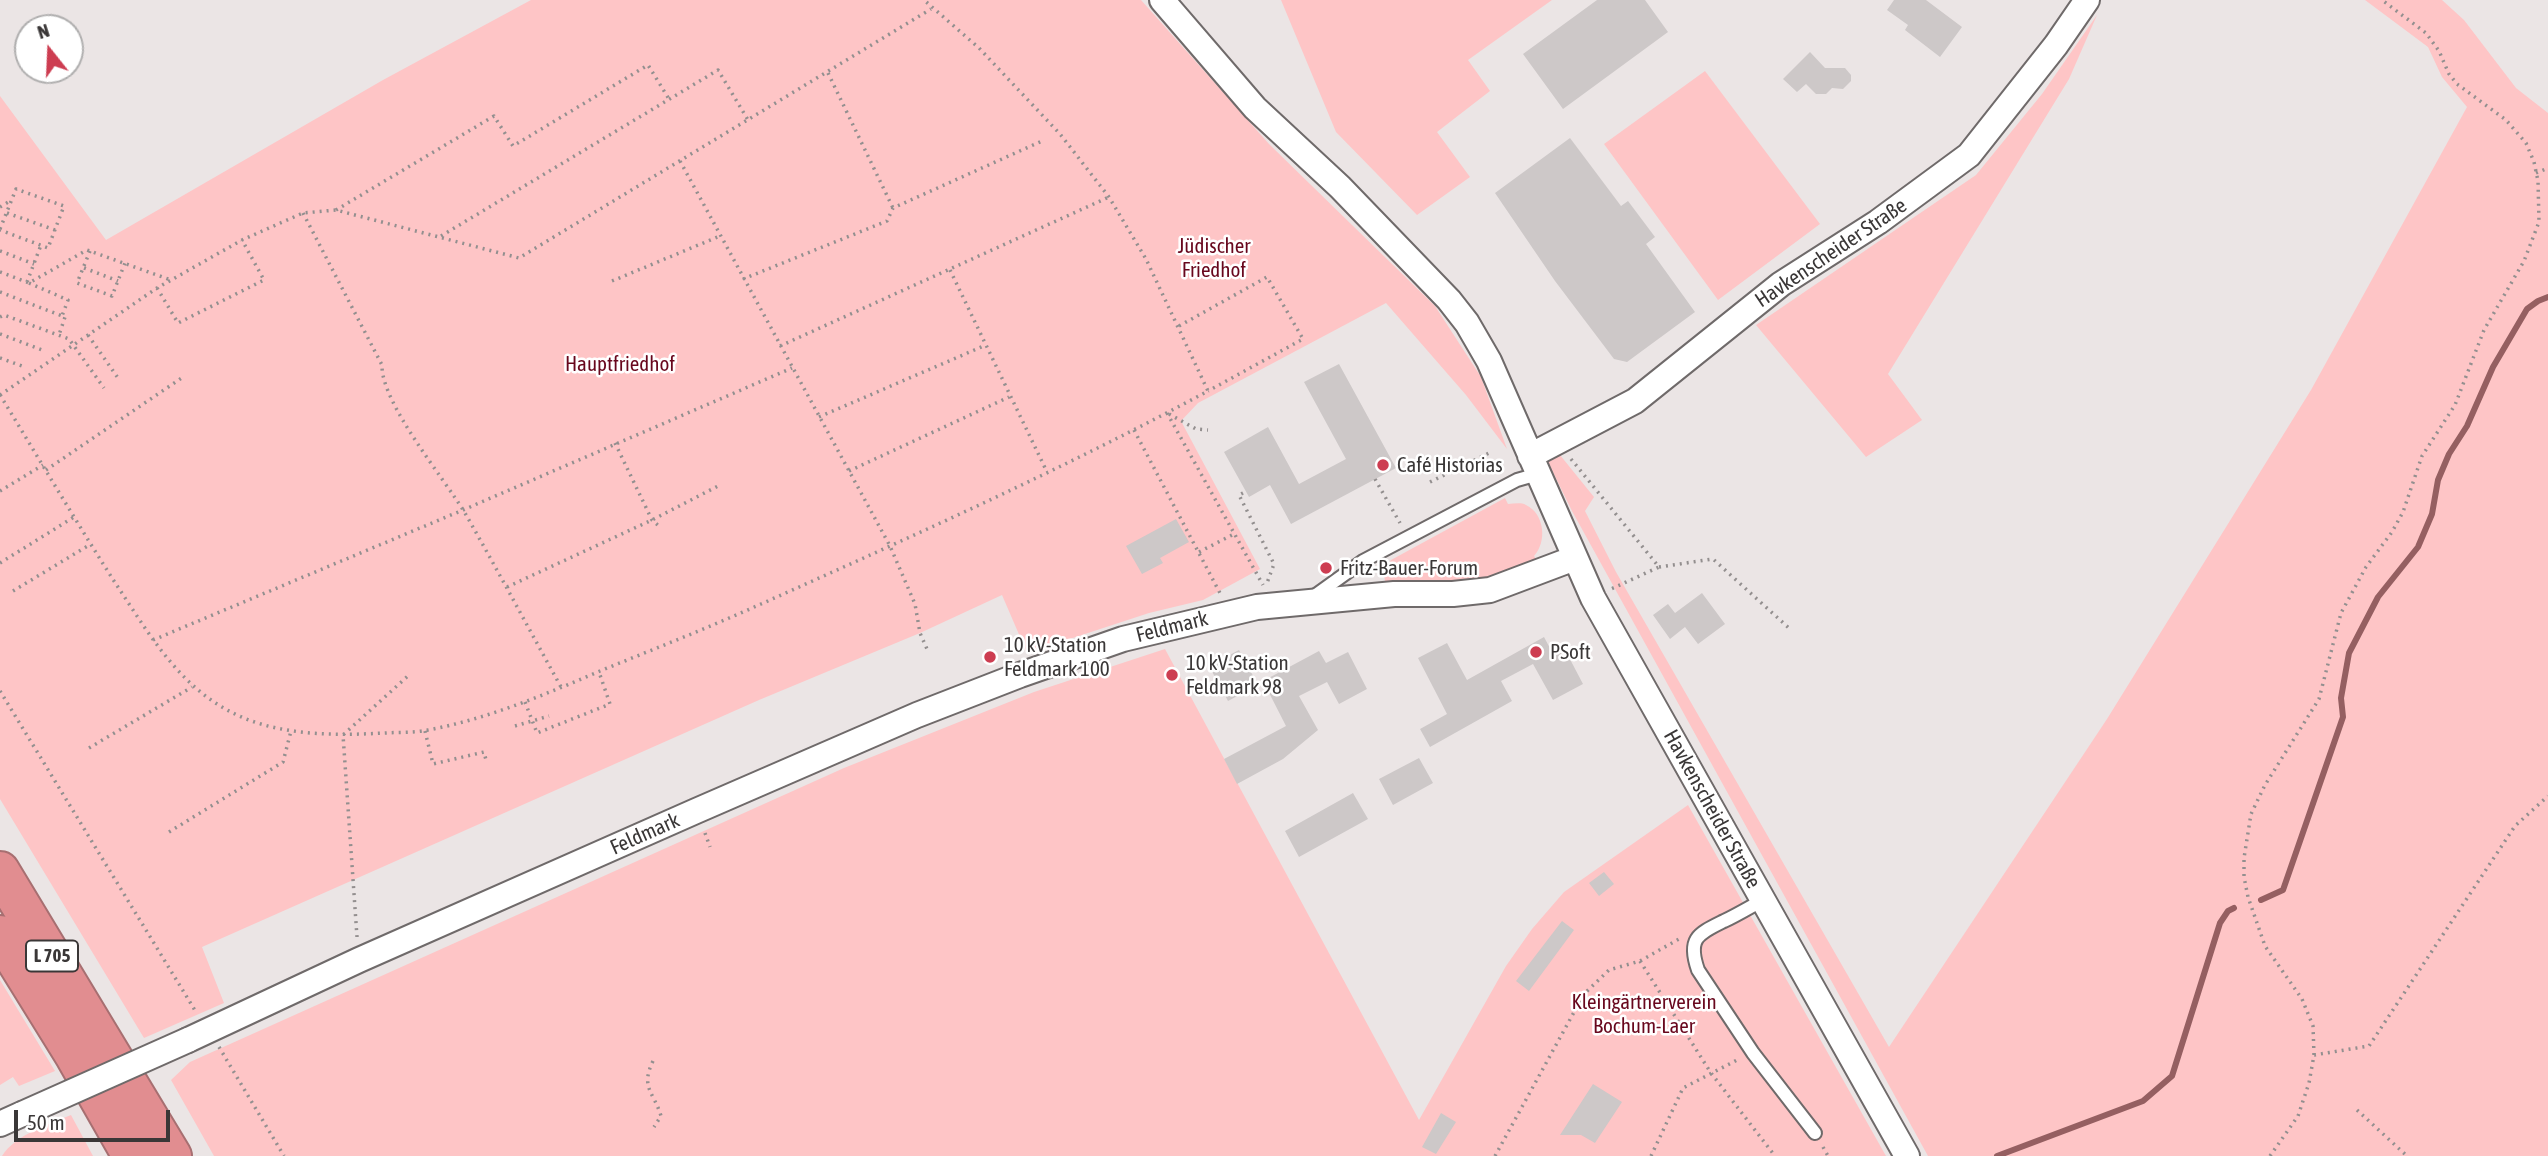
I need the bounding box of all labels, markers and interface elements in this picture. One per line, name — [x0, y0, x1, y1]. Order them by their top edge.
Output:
north arrow — [14, 14, 84, 84]
text: N — [34, 19, 52, 43]
street label: Havkenscheider Straße — [1750, 193, 1912, 313]
park label: Jüdischer Friedhof — [1178, 233, 1250, 283]
park label: Hauptfriedhof — [565, 351, 675, 377]
place label: Café Historias — [1397, 452, 1503, 478]
marker: Café Historias — [1375, 457, 1391, 473]
place label: Fritz-Bauer-Forum — [1340, 555, 1478, 581]
marker: Fritz-Bauer-Forum — [1318, 560, 1334, 576]
street label: Feldmark — [1133, 606, 1211, 648]
place label: 10 kV-Station Feldmark 100 — [1004, 632, 1110, 682]
place label: PSoft — [1550, 639, 1591, 665]
marker: PSoft — [1528, 644, 1544, 660]
marker: 10 kV-Station Feldmark 100 — [982, 649, 998, 665]
place label: 10 kV-Station Feldmark 98 — [1186, 650, 1289, 700]
marker: 10 kV-Station Feldmark 98 — [1164, 667, 1180, 683]
street label: Havkenscheider Straße — [1658, 725, 1766, 893]
street label: Feldmark — [606, 808, 684, 860]
road number: L 705 — [26, 940, 78, 972]
park label: Kleingärtnerverein Bochum-Laer — [1571, 989, 1717, 1039]
scale bar — [18, 1096, 173, 1140]
text: 50 m — [27, 1110, 65, 1134]

